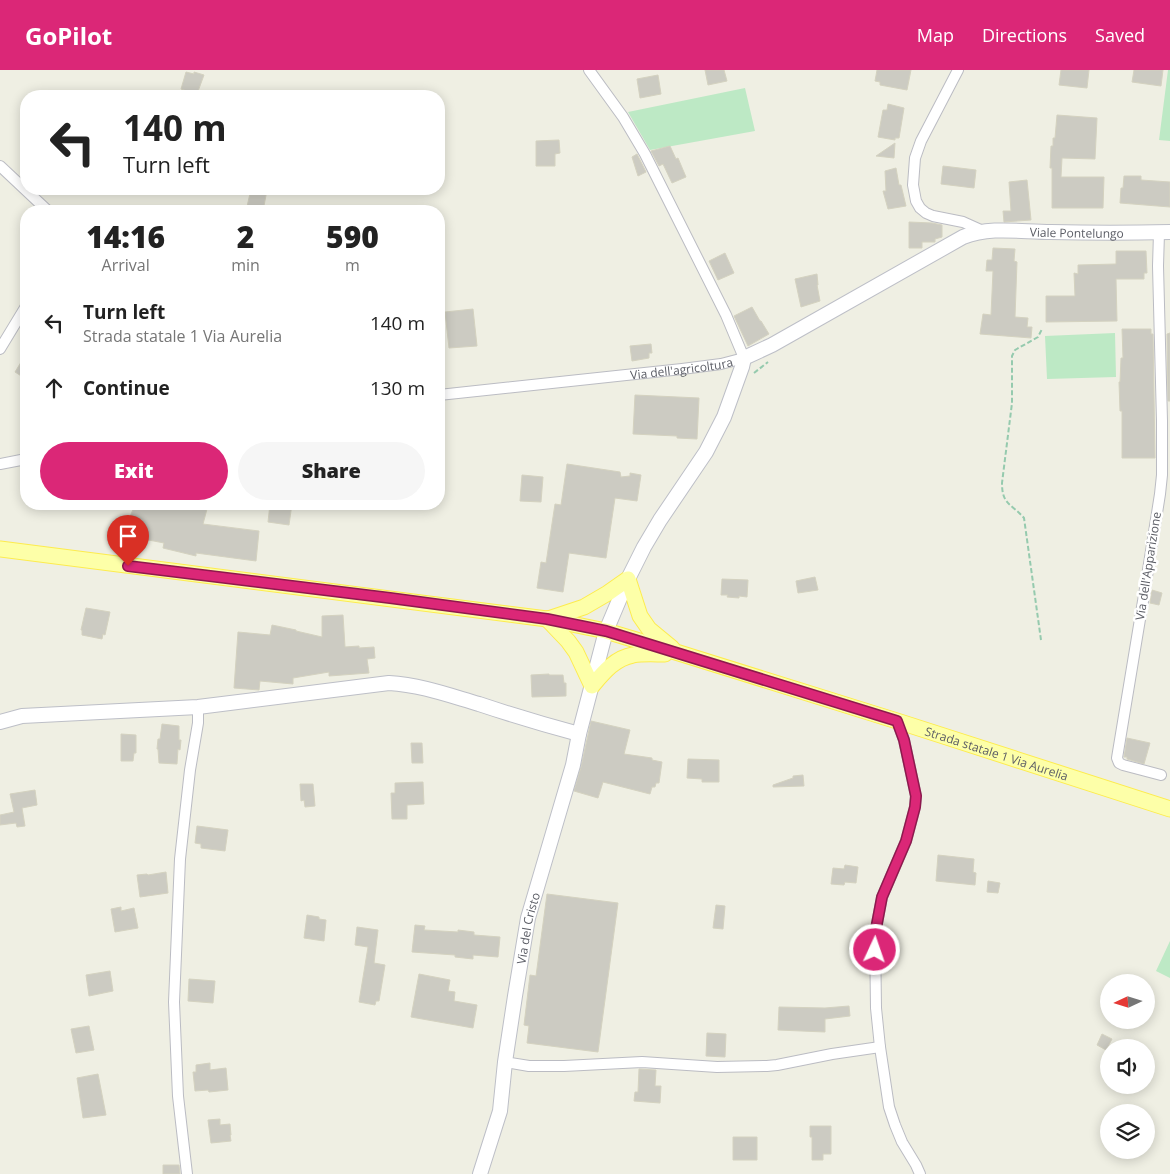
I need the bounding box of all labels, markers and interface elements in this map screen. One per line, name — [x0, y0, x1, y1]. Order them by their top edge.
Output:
text: GoPilot — [25, 19, 112, 52]
text: Map — [917, 23, 954, 47]
text: Directions — [982, 23, 1067, 47]
text: Saved — [1095, 23, 1145, 47]
text: 140 m — [123, 104, 227, 151]
icon: left — [40, 110, 105, 175]
text: Turn left — [123, 149, 210, 179]
text: 14:16 — [86, 216, 165, 257]
text: 2 — [237, 216, 254, 257]
text: 590 — [326, 216, 379, 257]
street label: Viale Pontelungo — [1029, 223, 1124, 241]
text: Arrival — [102, 254, 150, 276]
text: min — [231, 254, 260, 276]
text: m — [345, 254, 360, 276]
text: Turn left — [83, 299, 165, 325]
icon: left — [40, 309, 68, 337]
text: 140 m — [370, 310, 425, 336]
text: Strada statale 1 Via Aurelia — [83, 325, 282, 347]
street label: Via dell'agricoltura — [629, 353, 735, 383]
icon: ahead — [40, 374, 68, 402]
text: Continue — [83, 375, 170, 401]
text: 130 m — [370, 375, 425, 401]
button: Exit — [40, 442, 228, 500]
button: Share — [238, 442, 425, 500]
street label: Via dell'Apparizione — [1131, 510, 1165, 621]
pin — [107, 515, 149, 566]
icon: arrive — [114, 522, 142, 550]
street label: Strada statale 1 Via Aurelia — [923, 722, 1070, 784]
street label: Via del Cristo — [512, 890, 544, 965]
position arrow — [848, 923, 900, 975]
north arrow — [1100, 974, 1155, 1029]
map controls — [1100, 974, 1155, 1159]
button: sound — [1100, 1039, 1155, 1094]
button: layers — [1100, 1104, 1155, 1159]

